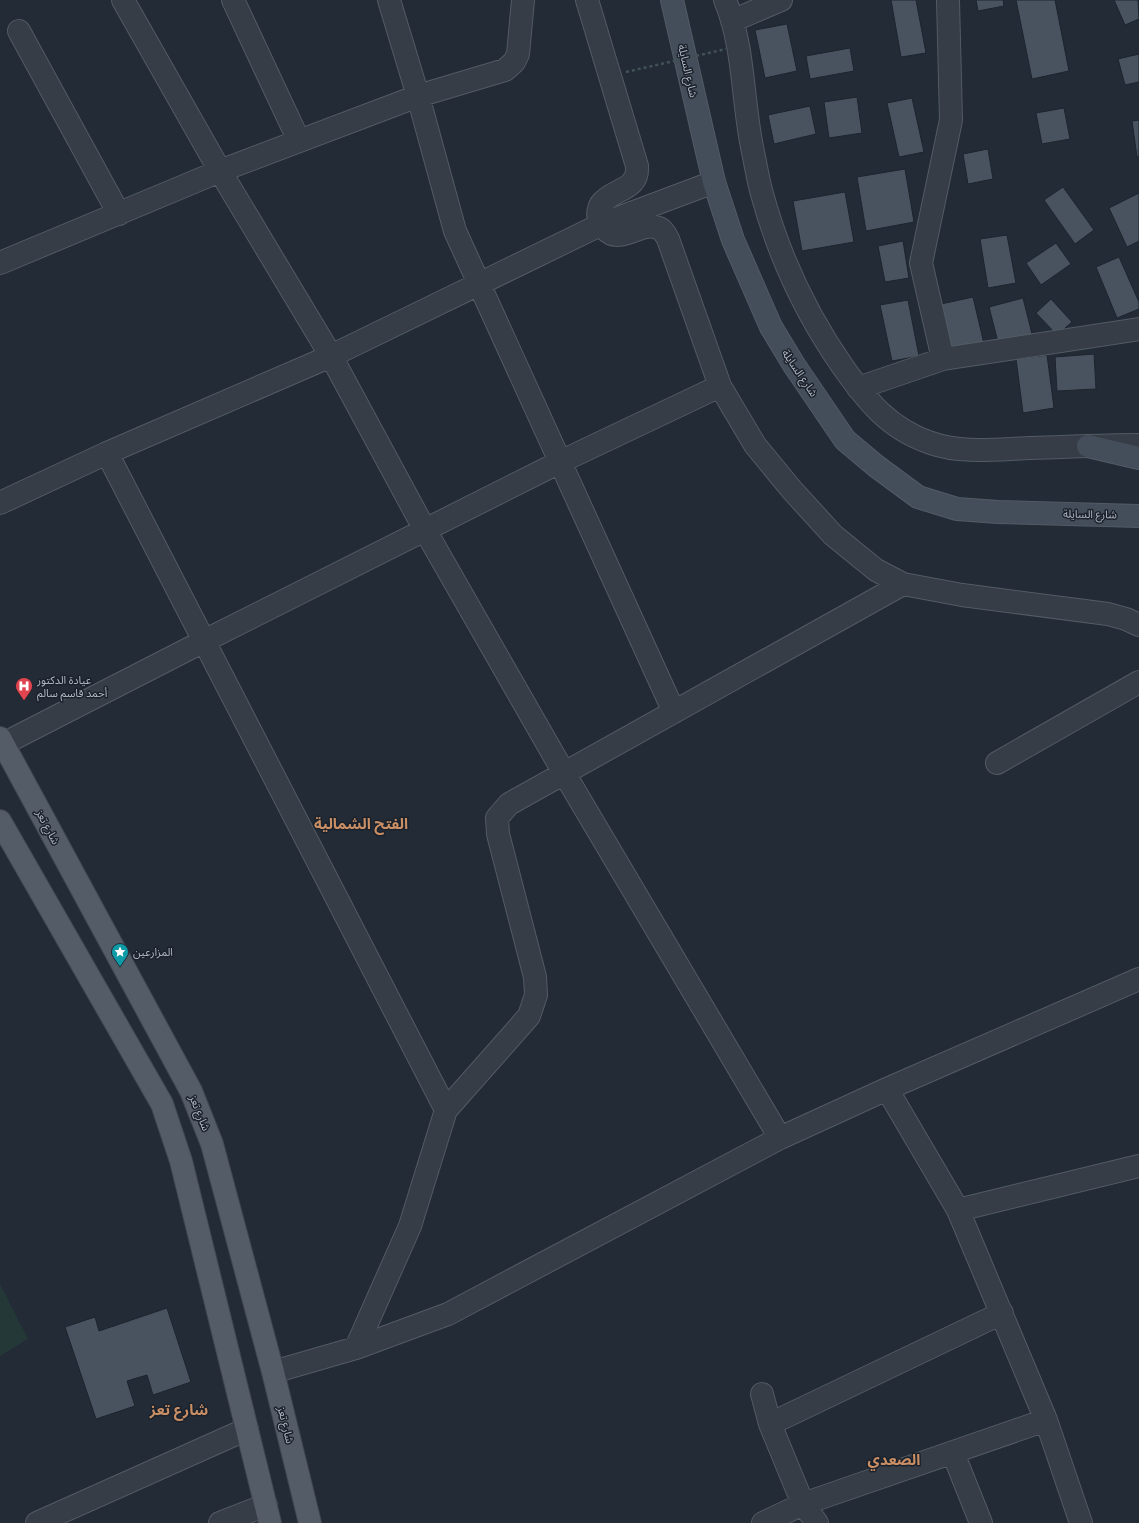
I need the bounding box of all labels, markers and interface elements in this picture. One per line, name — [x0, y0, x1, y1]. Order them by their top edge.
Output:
street label: شارع السايلة — [674, 43, 701, 99]
street label: شارع السايلة — [778, 347, 821, 400]
street label: شارع السايلة — [1063, 507, 1117, 522]
place label: عيادة الدكتور أحمد قاسم سالم — [36, 673, 107, 702]
hospital icon: عيادة الدكتور أحمد قاسم سالم — [14, 676, 34, 701]
street label: شارع تعز — [32, 806, 63, 848]
district label: الفتح الشمالية — [314, 814, 408, 835]
place icon: المزارعين — [110, 942, 130, 967]
place label: المزارعين — [133, 945, 173, 959]
street label: شارع تعز — [185, 1092, 214, 1134]
district label: شارع تعز — [149, 1400, 208, 1421]
street label: شارع تعز — [273, 1404, 297, 1445]
district label: الصعدي — [868, 1450, 920, 1471]

